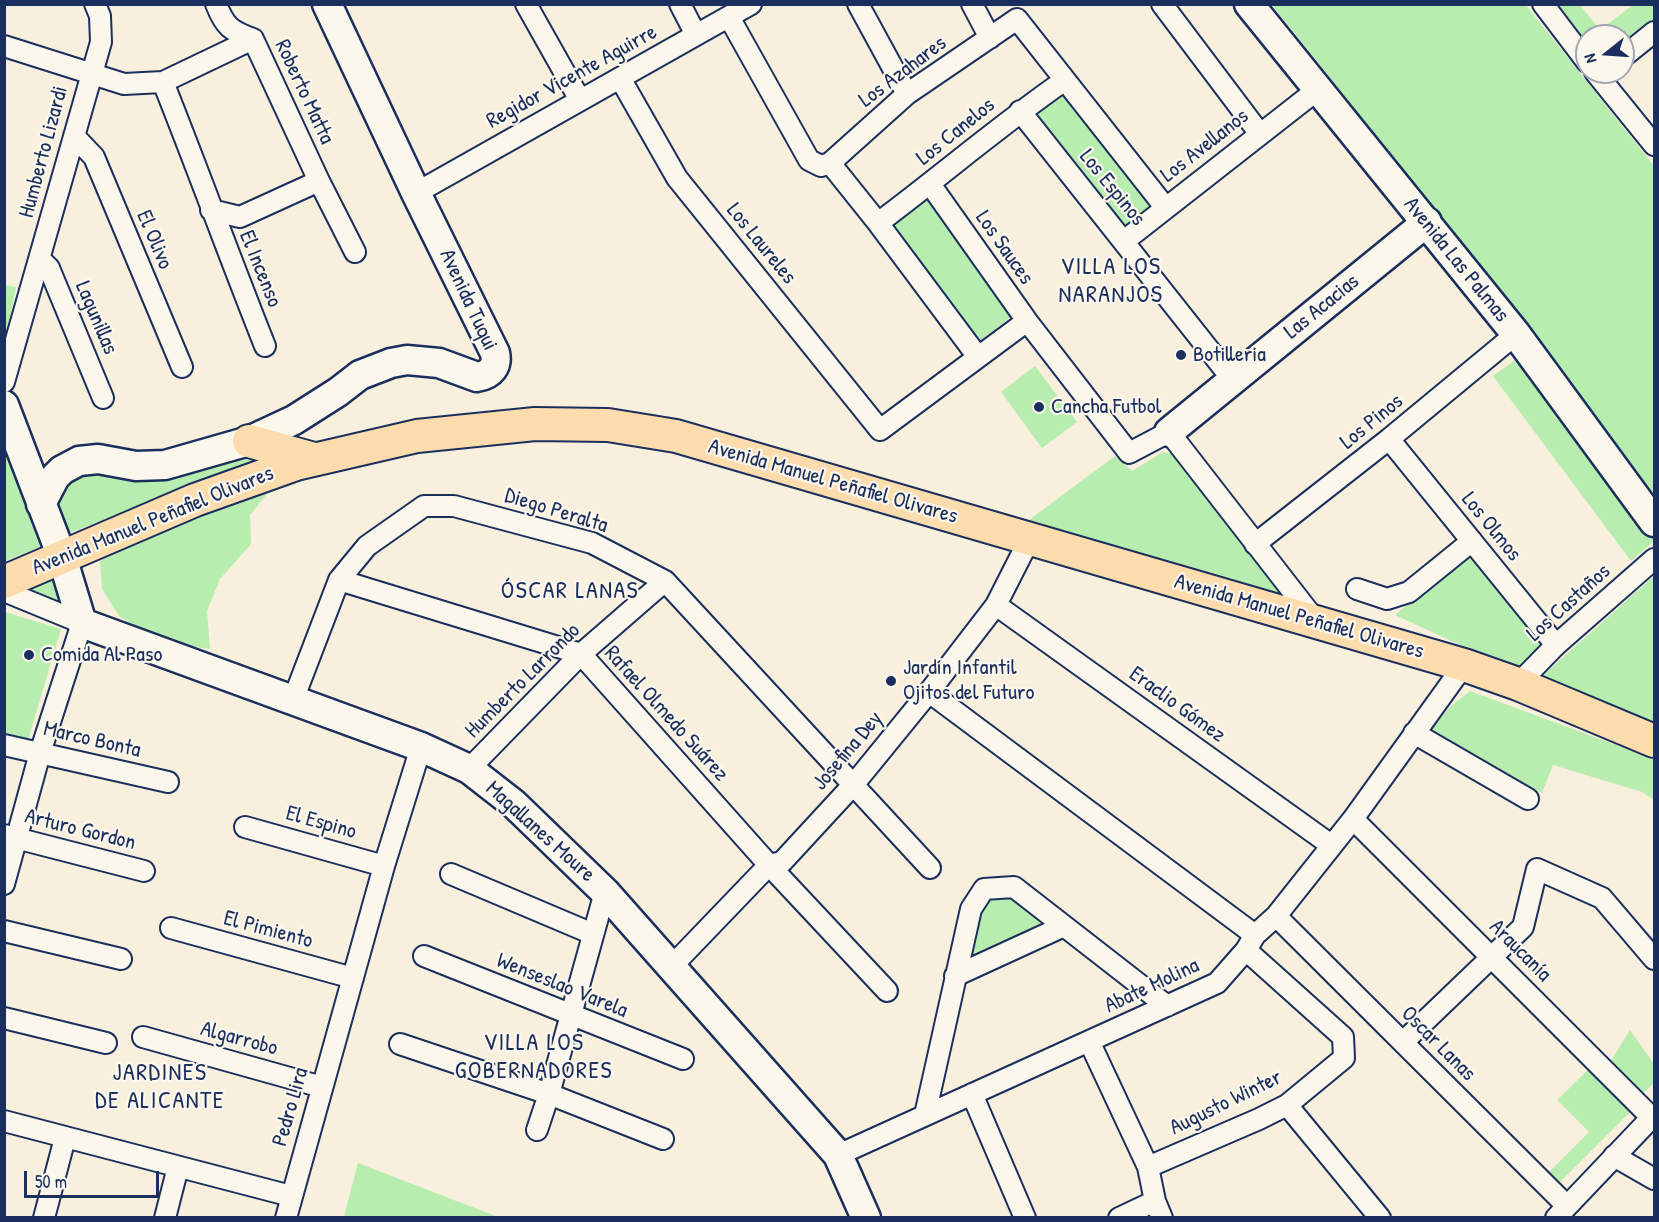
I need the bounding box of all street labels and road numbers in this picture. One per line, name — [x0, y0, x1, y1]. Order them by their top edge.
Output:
street label: Regidor Vicente Aguirre — [482, 19, 662, 135]
street label: Los Azahares — [854, 30, 952, 114]
street label: Roberto Matta — [268, 36, 340, 148]
street label: Humberto Lizardi — [14, 83, 74, 221]
street label: Los Canelos — [911, 92, 1001, 172]
street label: Los Avellanos — [1156, 104, 1254, 188]
street label: Los Espinos — [1073, 145, 1151, 231]
street label: Avenida Las Palmas — [1398, 192, 1514, 328]
street label: Los Laureles — [720, 198, 802, 290]
street label: Los Sauces — [969, 206, 1039, 290]
street label: El Olivo — [130, 207, 178, 273]
street label: El Incenso — [233, 227, 287, 311]
street label: Avenida Tuqui — [433, 245, 503, 355]
street label: Las Acacias — [1279, 269, 1365, 345]
street label: Lagunillas — [69, 277, 123, 359]
street label: Los Pinos — [1335, 389, 1409, 455]
street label: Avenida Manuel Peñafiel Olivares — [705, 434, 961, 530]
street label: Avenida Manuel Peñafiel Olivares — [28, 460, 278, 582]
street label: Diego Peralta — [501, 483, 611, 539]
street label: Los Olmos — [1455, 487, 1527, 567]
street label: Los Castaños — [1522, 559, 1616, 647]
street label: Avenida Manuel Peñafiel Olivares — [1171, 569, 1427, 665]
street label: Humberto Larrondo — [460, 618, 586, 744]
street label: Rafael Olmedo Suárez — [598, 641, 734, 787]
street label: Eraclio Gómez — [1124, 661, 1230, 749]
street label: Josefina Dey — [807, 706, 889, 796]
street label: Marco Bonta — [41, 716, 143, 764]
street label: Magallanes Moure — [480, 776, 600, 888]
street label: El Espino — [283, 800, 359, 846]
street label: Arturo Gordon — [22, 803, 138, 857]
street label: El Pimiento — [221, 905, 315, 955]
street label: Araucanía — [1483, 914, 1557, 988]
street label: Wenseslao Varela — [493, 948, 631, 1024]
street label: Abate Molina — [1101, 953, 1203, 1019]
street label: Oscar Lanas — [1395, 1001, 1481, 1087]
street label: Algarrobo — [198, 1016, 280, 1062]
street label: Pedro Lira — [267, 1065, 315, 1149]
street label: Augusto Winter — [1166, 1065, 1286, 1141]

